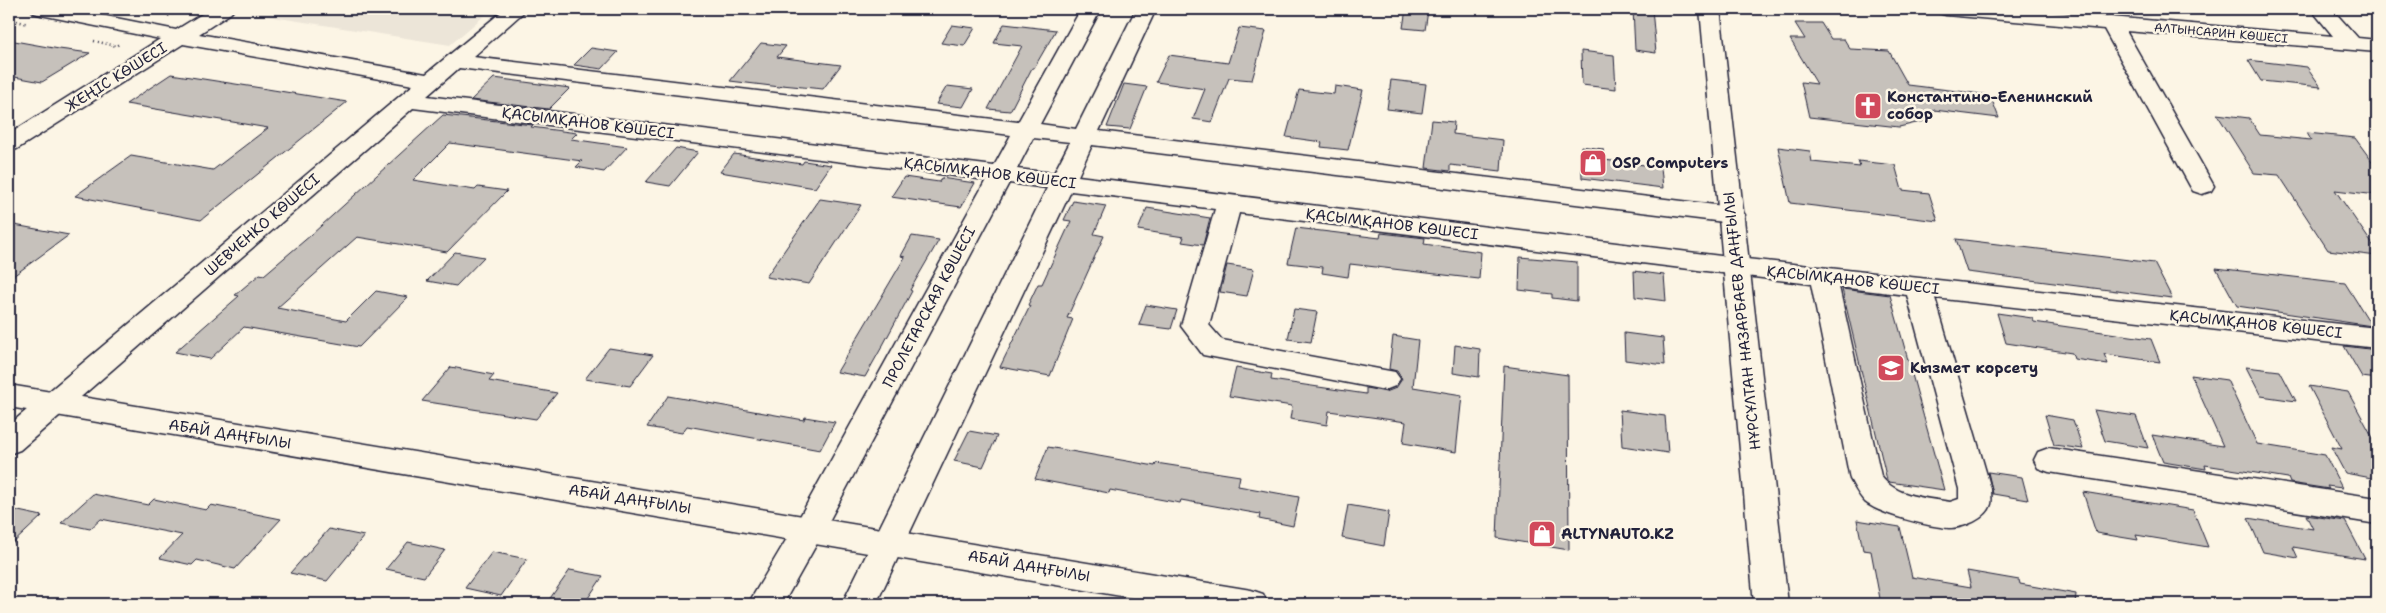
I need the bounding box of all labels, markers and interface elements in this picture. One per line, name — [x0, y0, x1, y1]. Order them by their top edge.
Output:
street label: АЛТЫНСАРИН КӨШЕСІ — [2153, 19, 2289, 47]
street label: ЖЕҢІС КӨШЕСІ — [61, 38, 171, 116]
place label: Константино-Еленинский собор — [1887, 87, 2093, 124]
church icon: Константино-Еленинский собор — [1853, 91, 1883, 121]
street label: ҚАСЫМҚАНОВ КӨШЕСІ — [501, 102, 675, 144]
shop icon: OSP Computers — [1578, 148, 1608, 178]
street label: ҚАСЫМҚАНОВ КӨШЕСІ — [903, 152, 1077, 194]
place label: OSP Computers — [1612, 153, 1728, 173]
street label: ШЕВЧЕНКО КӨШЕСІ — [200, 169, 324, 281]
street label: НҰРСҰЛТАН НАЗАРБАЕВ ДАҢҒЫЛЫ — [1718, 191, 1766, 451]
street label: ҚАСЫМҚАНОВ КӨШЕСІ — [1305, 203, 1479, 245]
street label: ПРОЛЕТАРСКАЯ КӨШЕСІ — [878, 223, 980, 391]
street label: ҚАСЫМҚАНОВ КӨШЕСІ — [1766, 261, 1940, 299]
street label: ҚАСЫМҚАНОВ КӨШЕСІ — [2169, 305, 2343, 343]
school or university icon: Кызмет корсету — [1876, 353, 1906, 383]
place label: Кызмет корсету — [1910, 358, 2038, 378]
street label: АБАЙ ДАҢҒЫЛЫ — [167, 413, 293, 454]
street label: АБАЙ ДАҢҒЫЛЫ — [567, 478, 693, 519]
shop icon: ALTYNAUTO.KZ — [1527, 519, 1557, 549]
place label: ALTYNAUTO.KZ — [1561, 524, 1674, 544]
street label: АБАЙ ДАҢҒЫЛЫ — [966, 544, 1092, 587]

